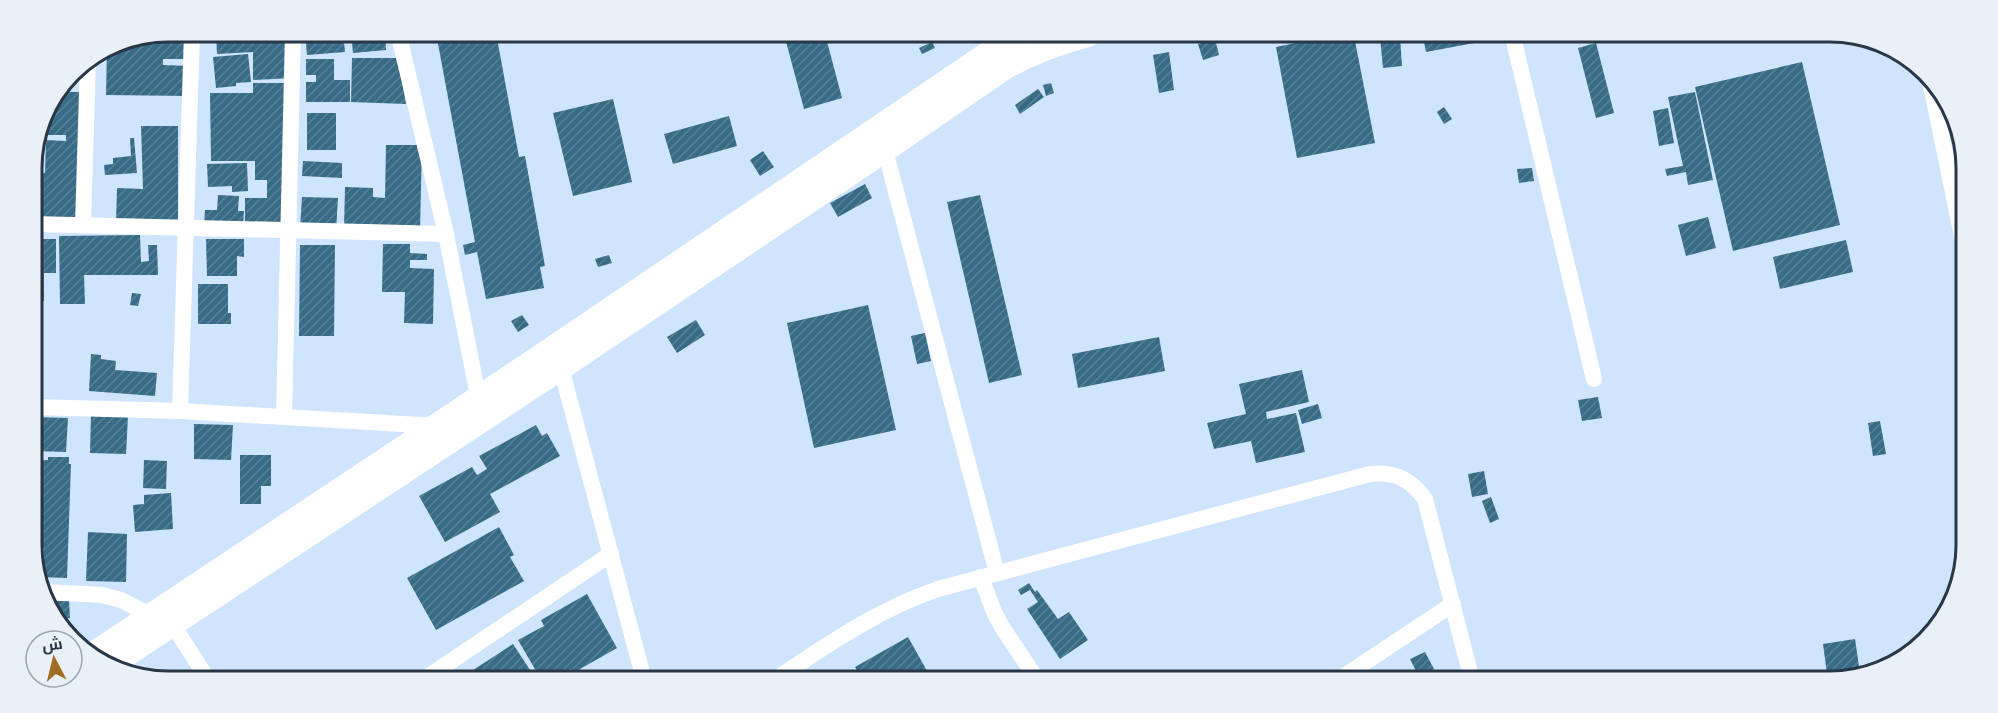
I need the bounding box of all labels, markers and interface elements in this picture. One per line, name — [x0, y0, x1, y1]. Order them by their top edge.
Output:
north arrow — [24, 629, 84, 689]
text: ش — [41, 633, 64, 655]

